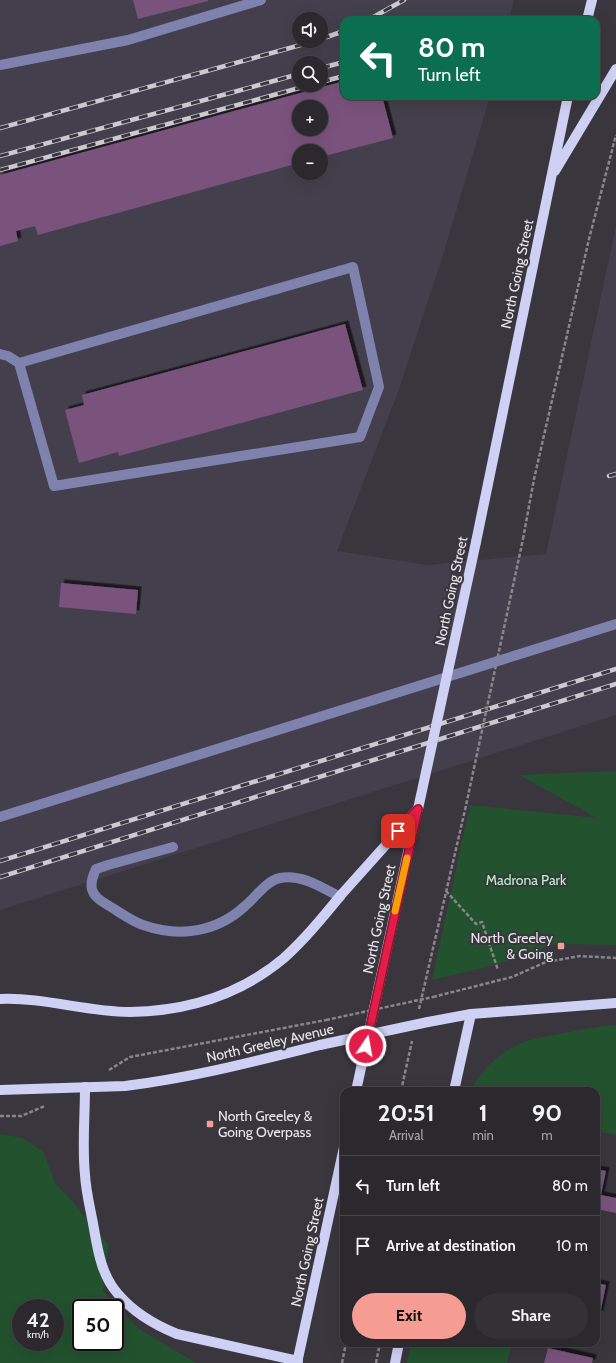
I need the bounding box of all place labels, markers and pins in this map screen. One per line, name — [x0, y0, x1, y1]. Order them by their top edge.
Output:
pin — [381, 814, 415, 848]
place label: North Greeley & Going — [470, 929, 554, 963]
marker: North Greeley & Going — [556, 941, 566, 951]
place label: North Greeley & Going Overpass — [218, 1107, 313, 1141]
marker: North Greeley & Going Overpass — [205, 1119, 215, 1129]

